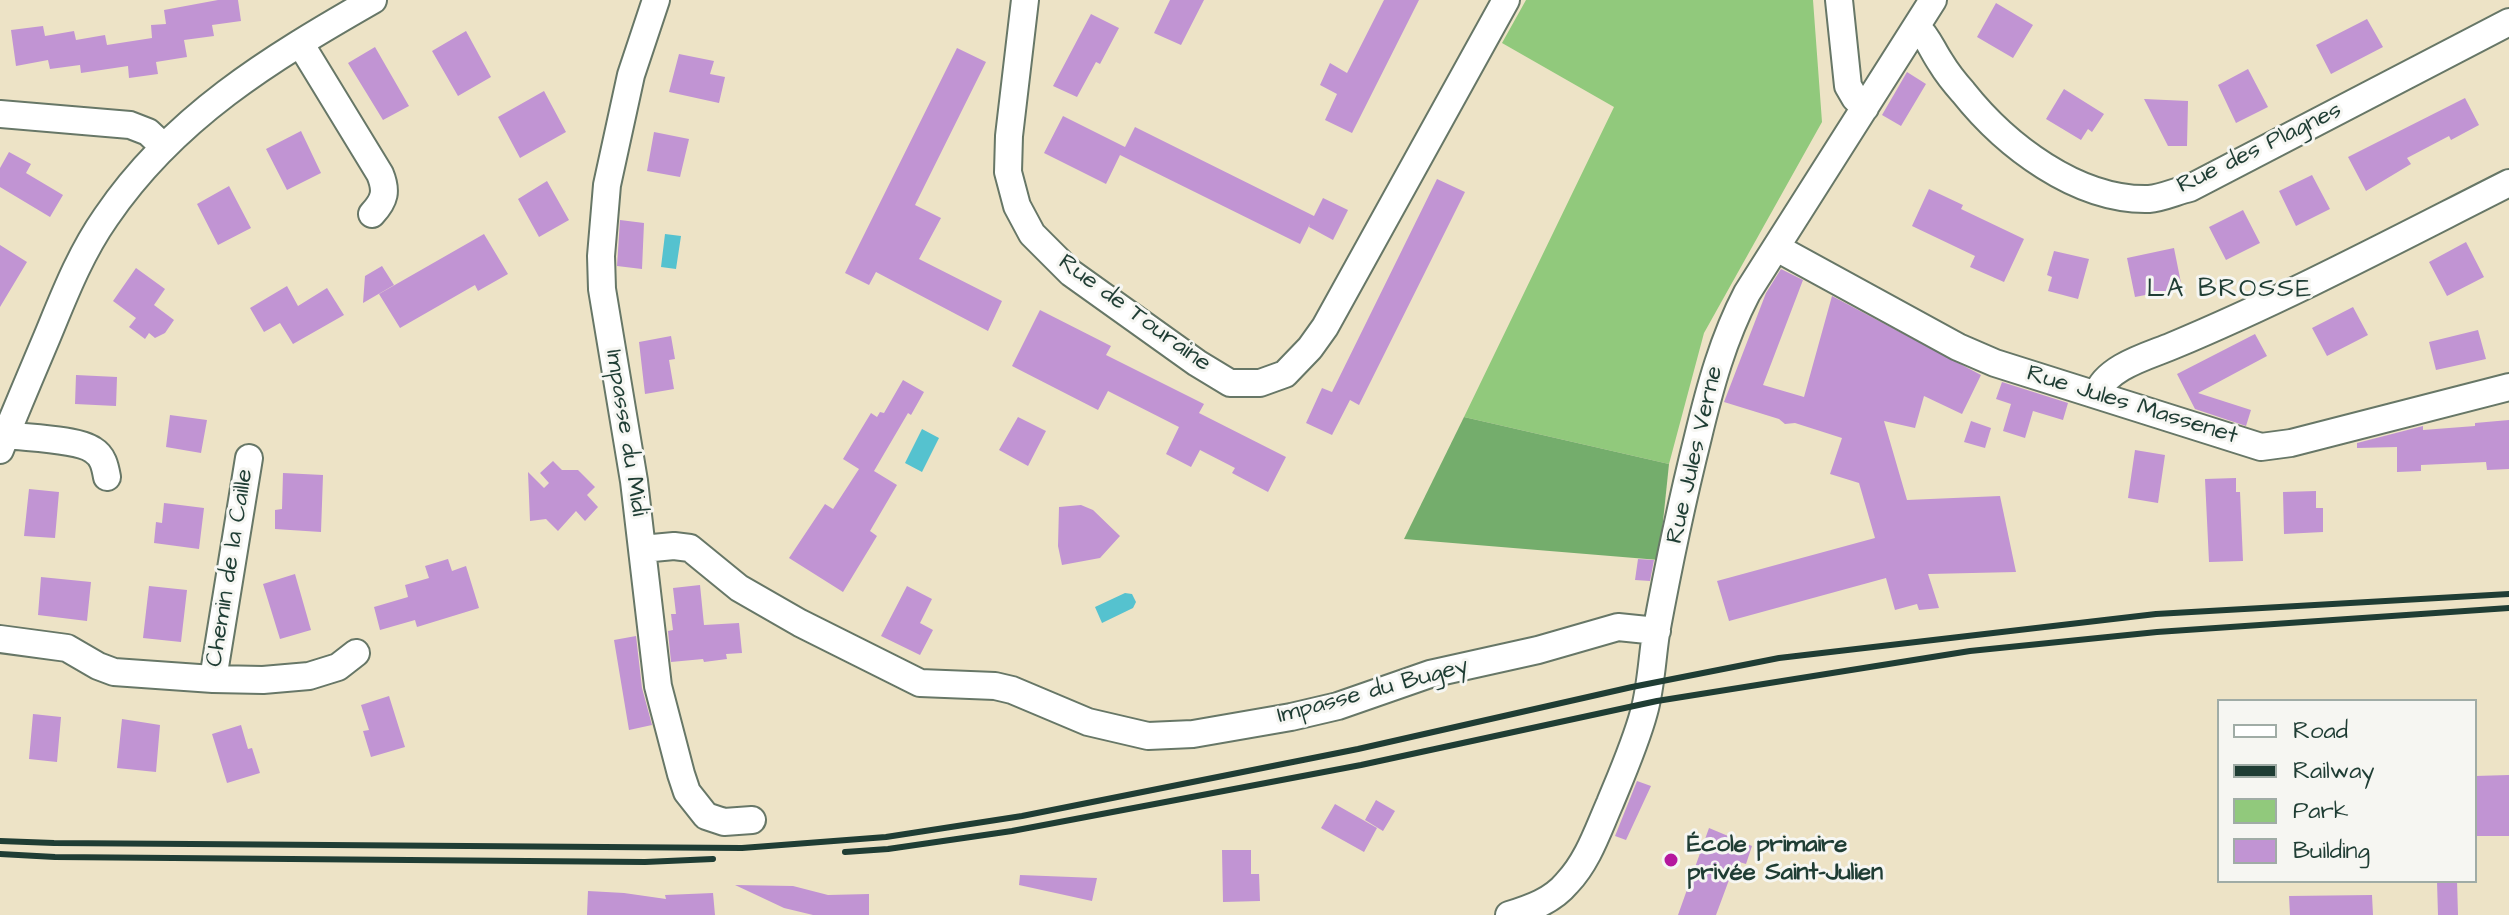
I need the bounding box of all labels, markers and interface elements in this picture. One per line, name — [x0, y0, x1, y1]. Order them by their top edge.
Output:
street label: Rue des Plagnes — [2173, 97, 2347, 201]
street label: Rue de Touraine — [1052, 249, 1216, 379]
district label: LA BROSSE — [2147, 275, 2313, 307]
street label: Impasse du Midi — [598, 348, 652, 518]
street label: Rue Jules Massenet — [2023, 360, 2241, 452]
street label: Rue Jules Verne — [1662, 363, 1730, 547]
street label: Chemin de la Caille — [201, 467, 261, 669]
street label: Impasse du Bugey — [1274, 653, 1472, 731]
legend — [2217, 699, 2477, 883]
text: Road — [2293, 714, 2348, 748]
text: Railway — [2293, 754, 2375, 788]
text: Park — [2293, 794, 2349, 828]
place label: École primaire privée Saint-Julien — [1687, 832, 1883, 888]
text: Building — [2293, 834, 2370, 868]
marker: École primaire privée Saint-Julien — [1662, 851, 1680, 869]

